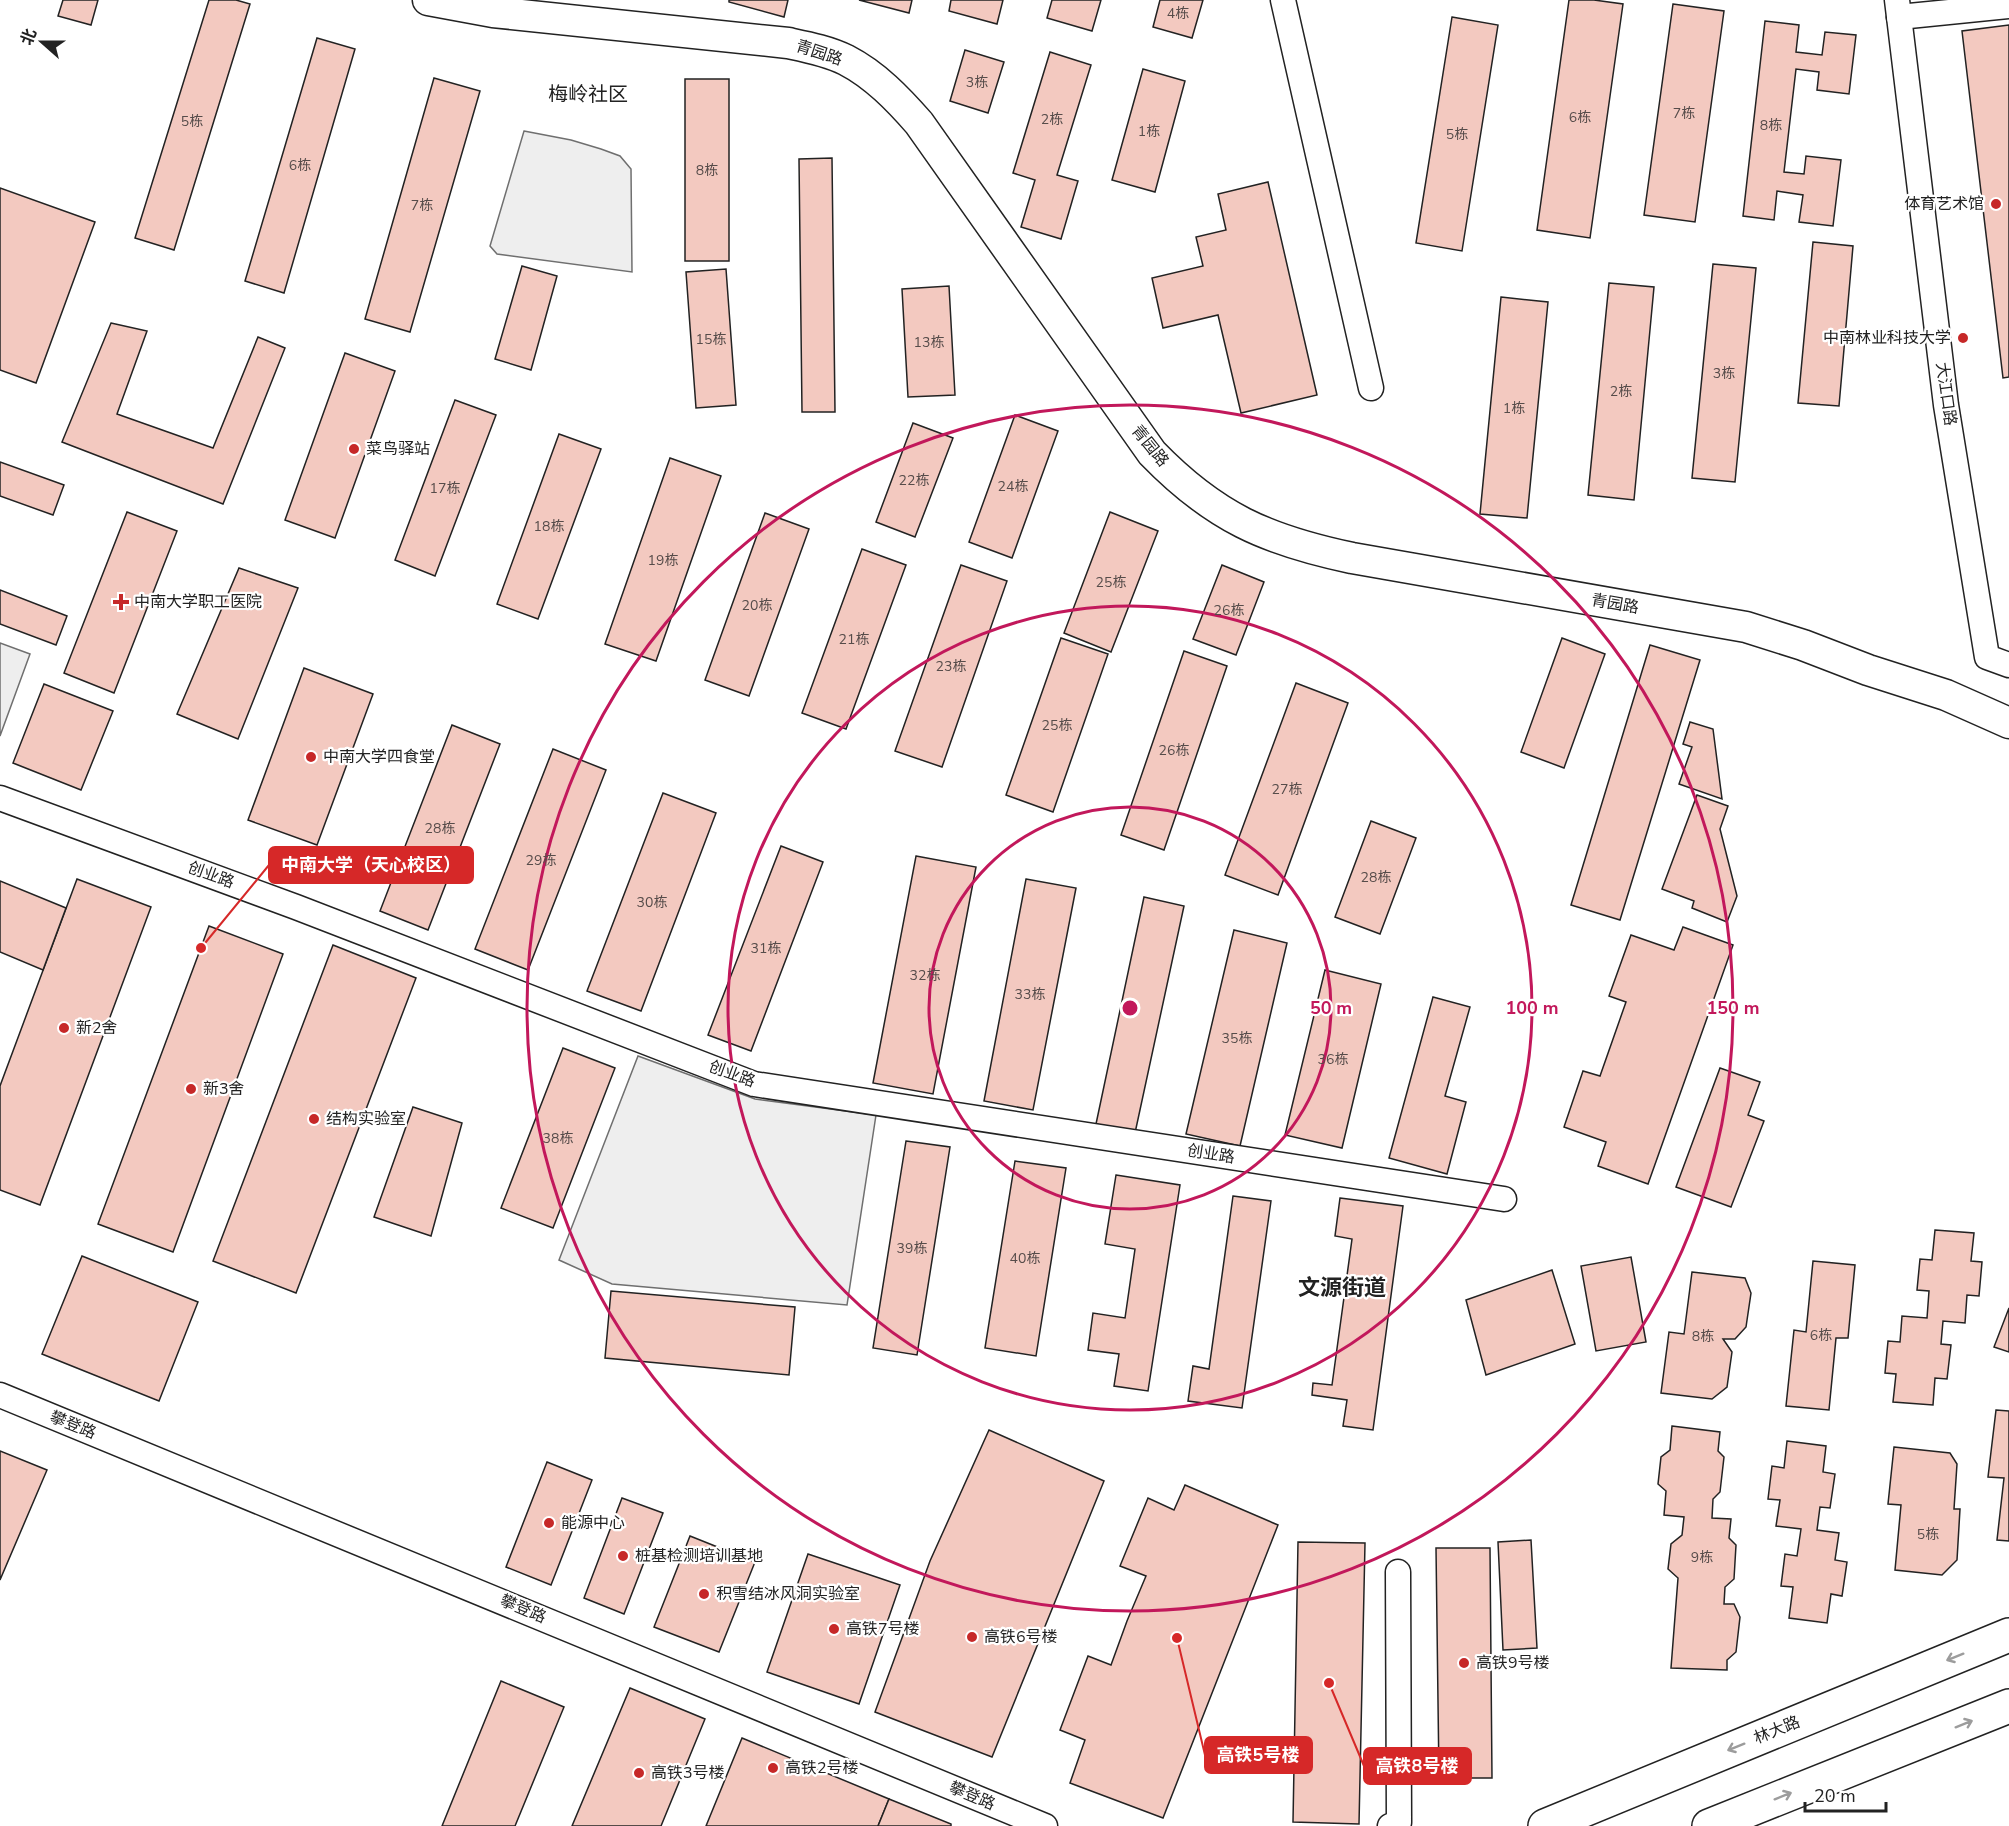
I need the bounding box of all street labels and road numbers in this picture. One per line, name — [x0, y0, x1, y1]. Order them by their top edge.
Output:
street label: 青园路 — [793, 35, 845, 71]
street label: 大江口路 — [1931, 361, 1961, 427]
street label: 青园路 — [1126, 420, 1174, 472]
street label: 青园路 — [1589, 589, 1641, 619]
street label: 创业路 — [185, 856, 237, 894]
street label: 创业路 — [706, 1055, 758, 1093]
street label: 创业路 — [1186, 1139, 1236, 1169]
street label: 攀登路 — [47, 1406, 99, 1444]
street label: 攀登路 — [497, 1589, 549, 1629]
street label: 林大路 — [1751, 1711, 1803, 1749]
street label: 攀登路 — [946, 1776, 998, 1816]

